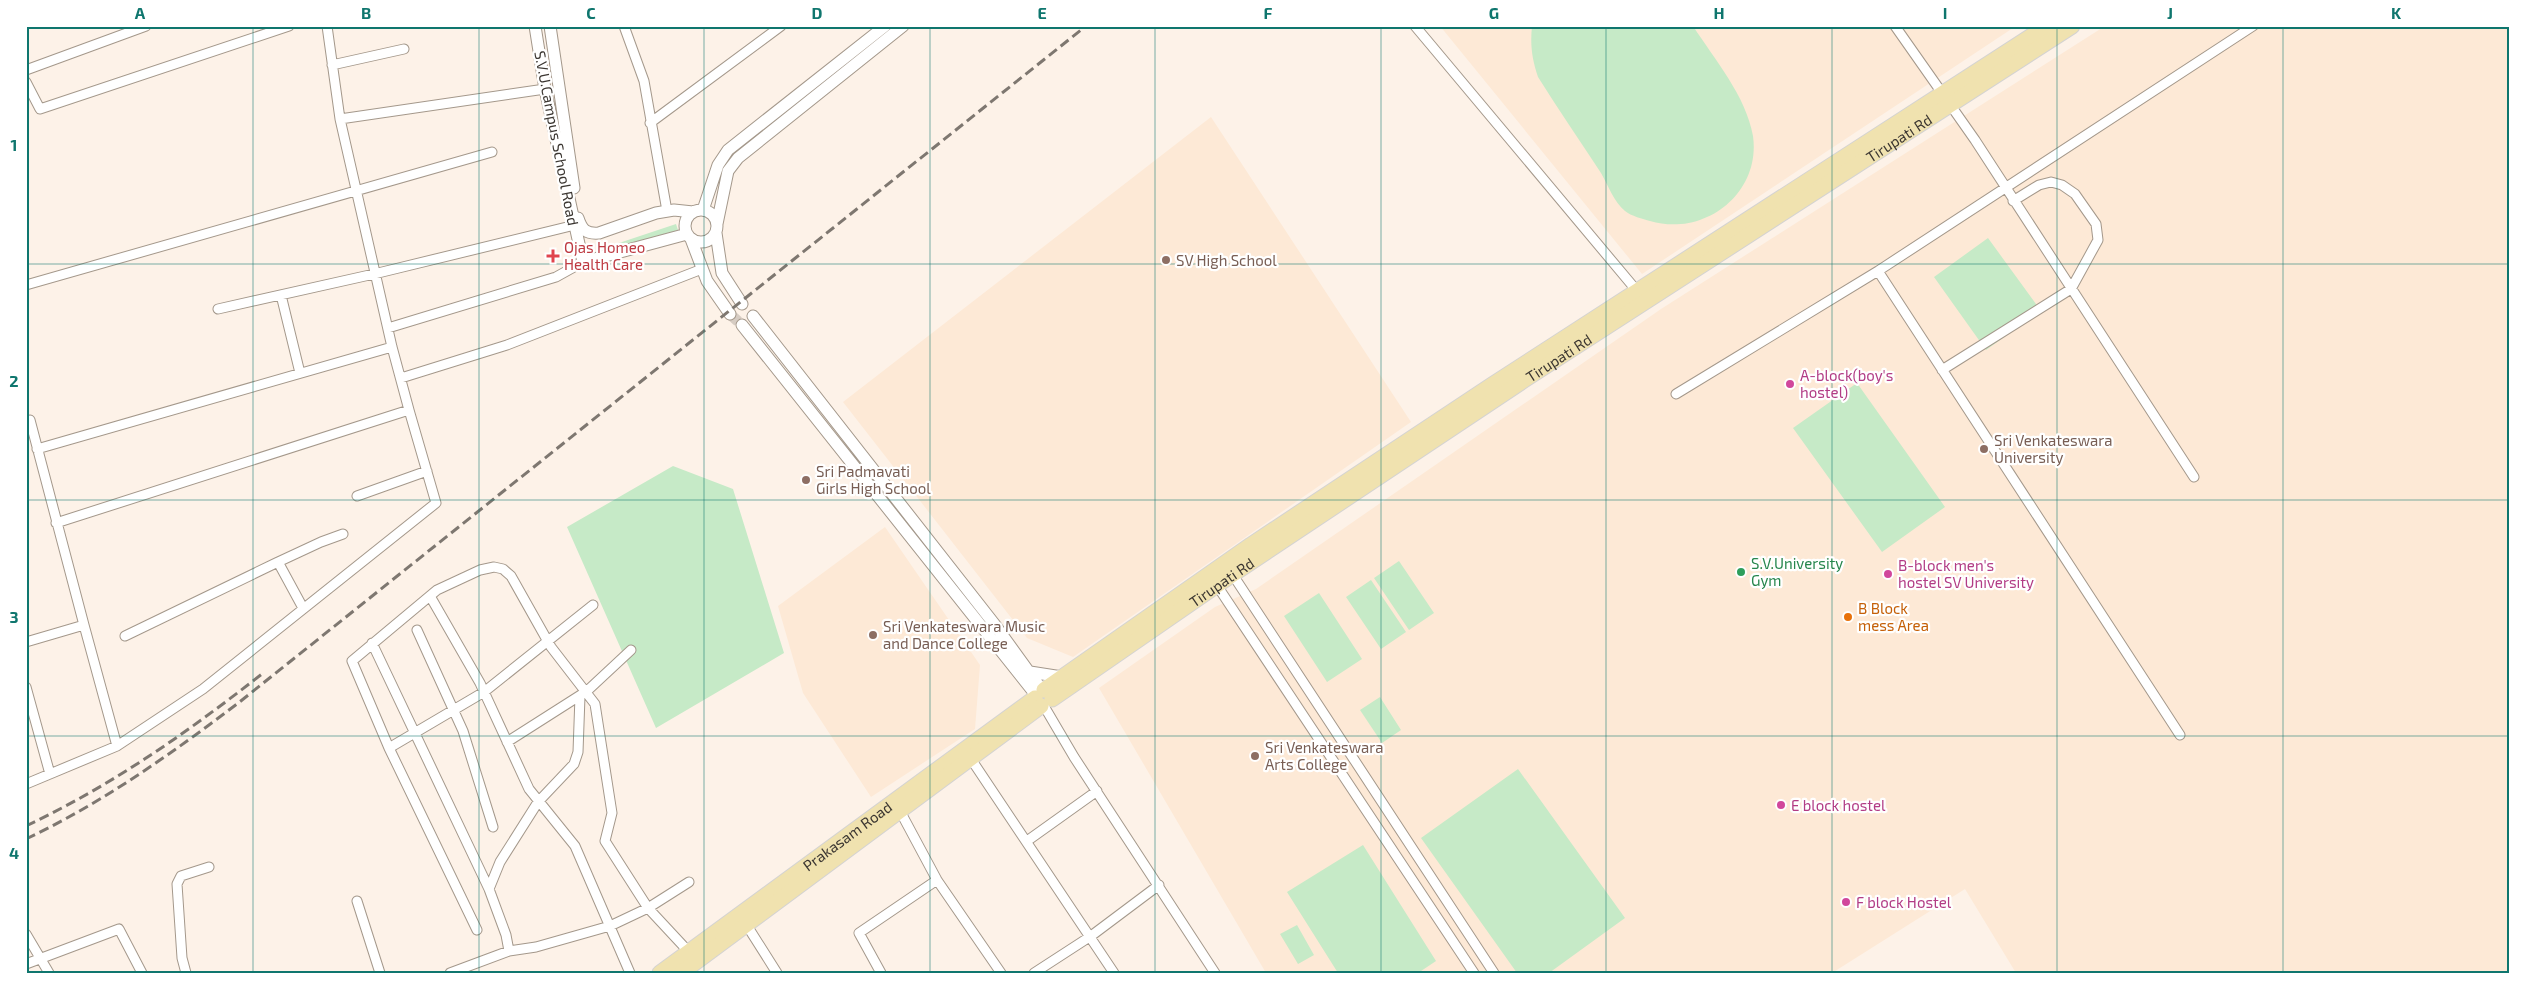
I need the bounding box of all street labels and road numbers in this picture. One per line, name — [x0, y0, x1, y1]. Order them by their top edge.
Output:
street label: S.V.U.Campus School Road — [531, 49, 583, 227]
street label: Tirupati Rd — [1863, 110, 1935, 166]
street label: Tirupati Rd — [1522, 330, 1595, 385]
street label: Tirupati Rd — [1186, 554, 1257, 611]
street label: Prakasam Road — [799, 797, 895, 874]

